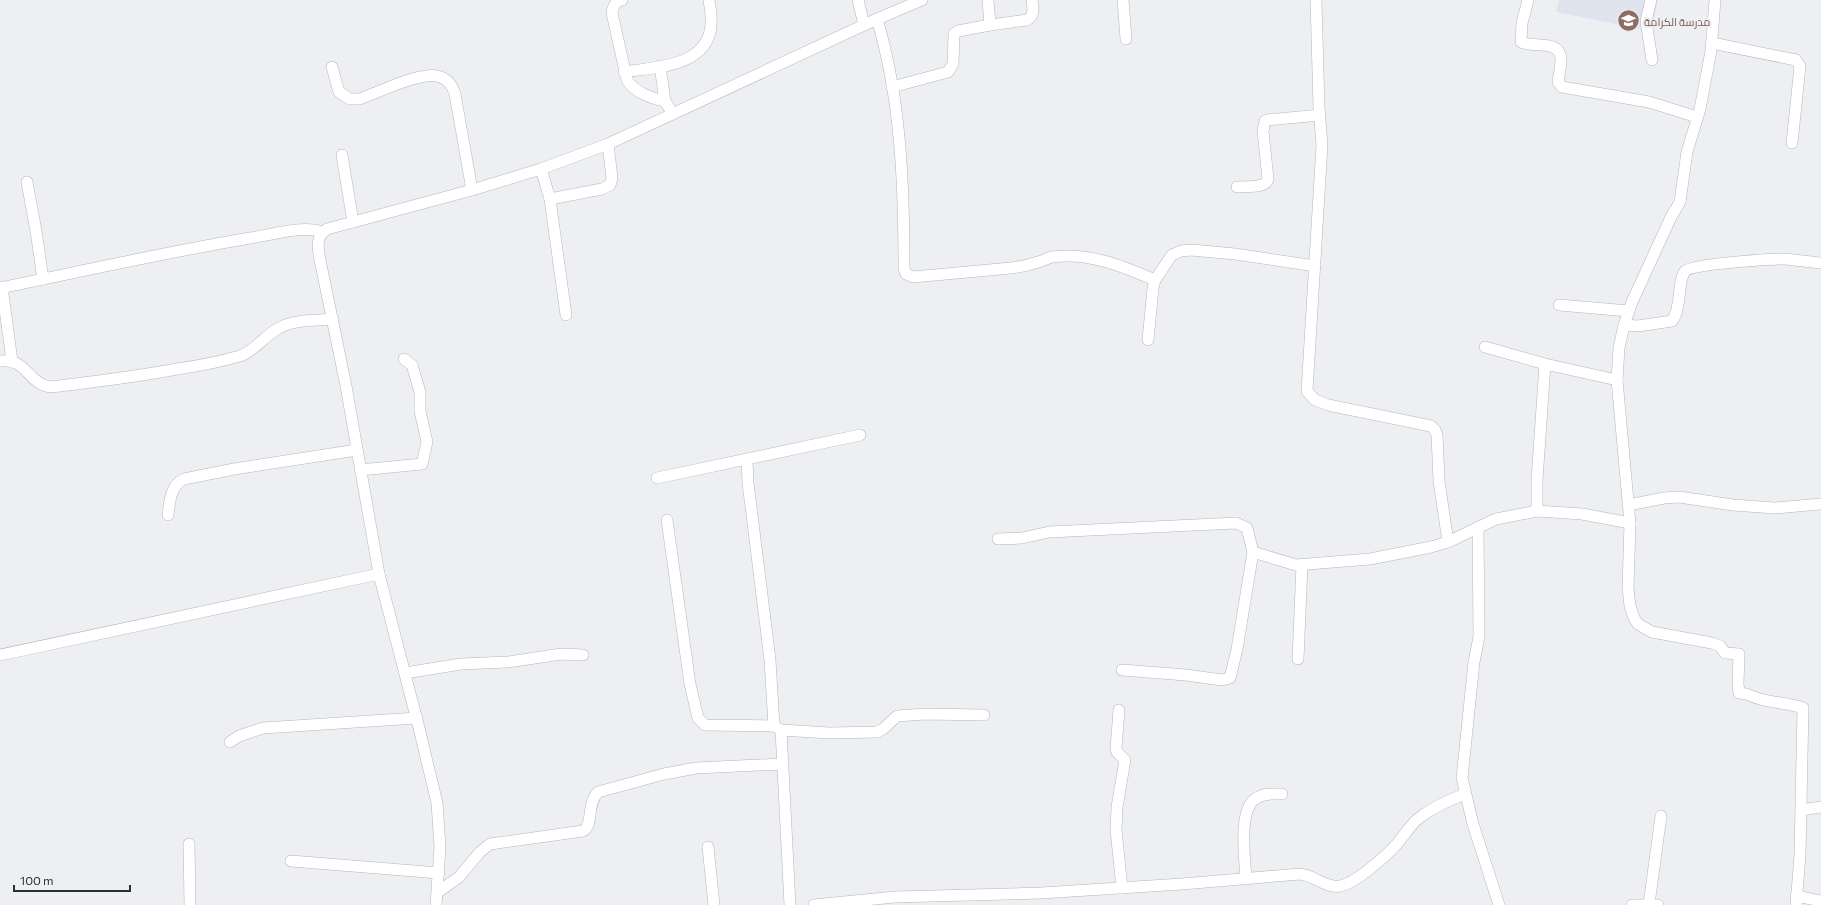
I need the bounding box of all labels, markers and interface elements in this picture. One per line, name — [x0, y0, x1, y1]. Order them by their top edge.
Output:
school or university icon: مدرسة الكرامة — [1615, 8, 1641, 34]
place label: مدرسة الكرامة — [1644, 15, 1710, 29]
scale bar — [14, 867, 130, 893]
text: 100 m — [20, 873, 54, 887]

